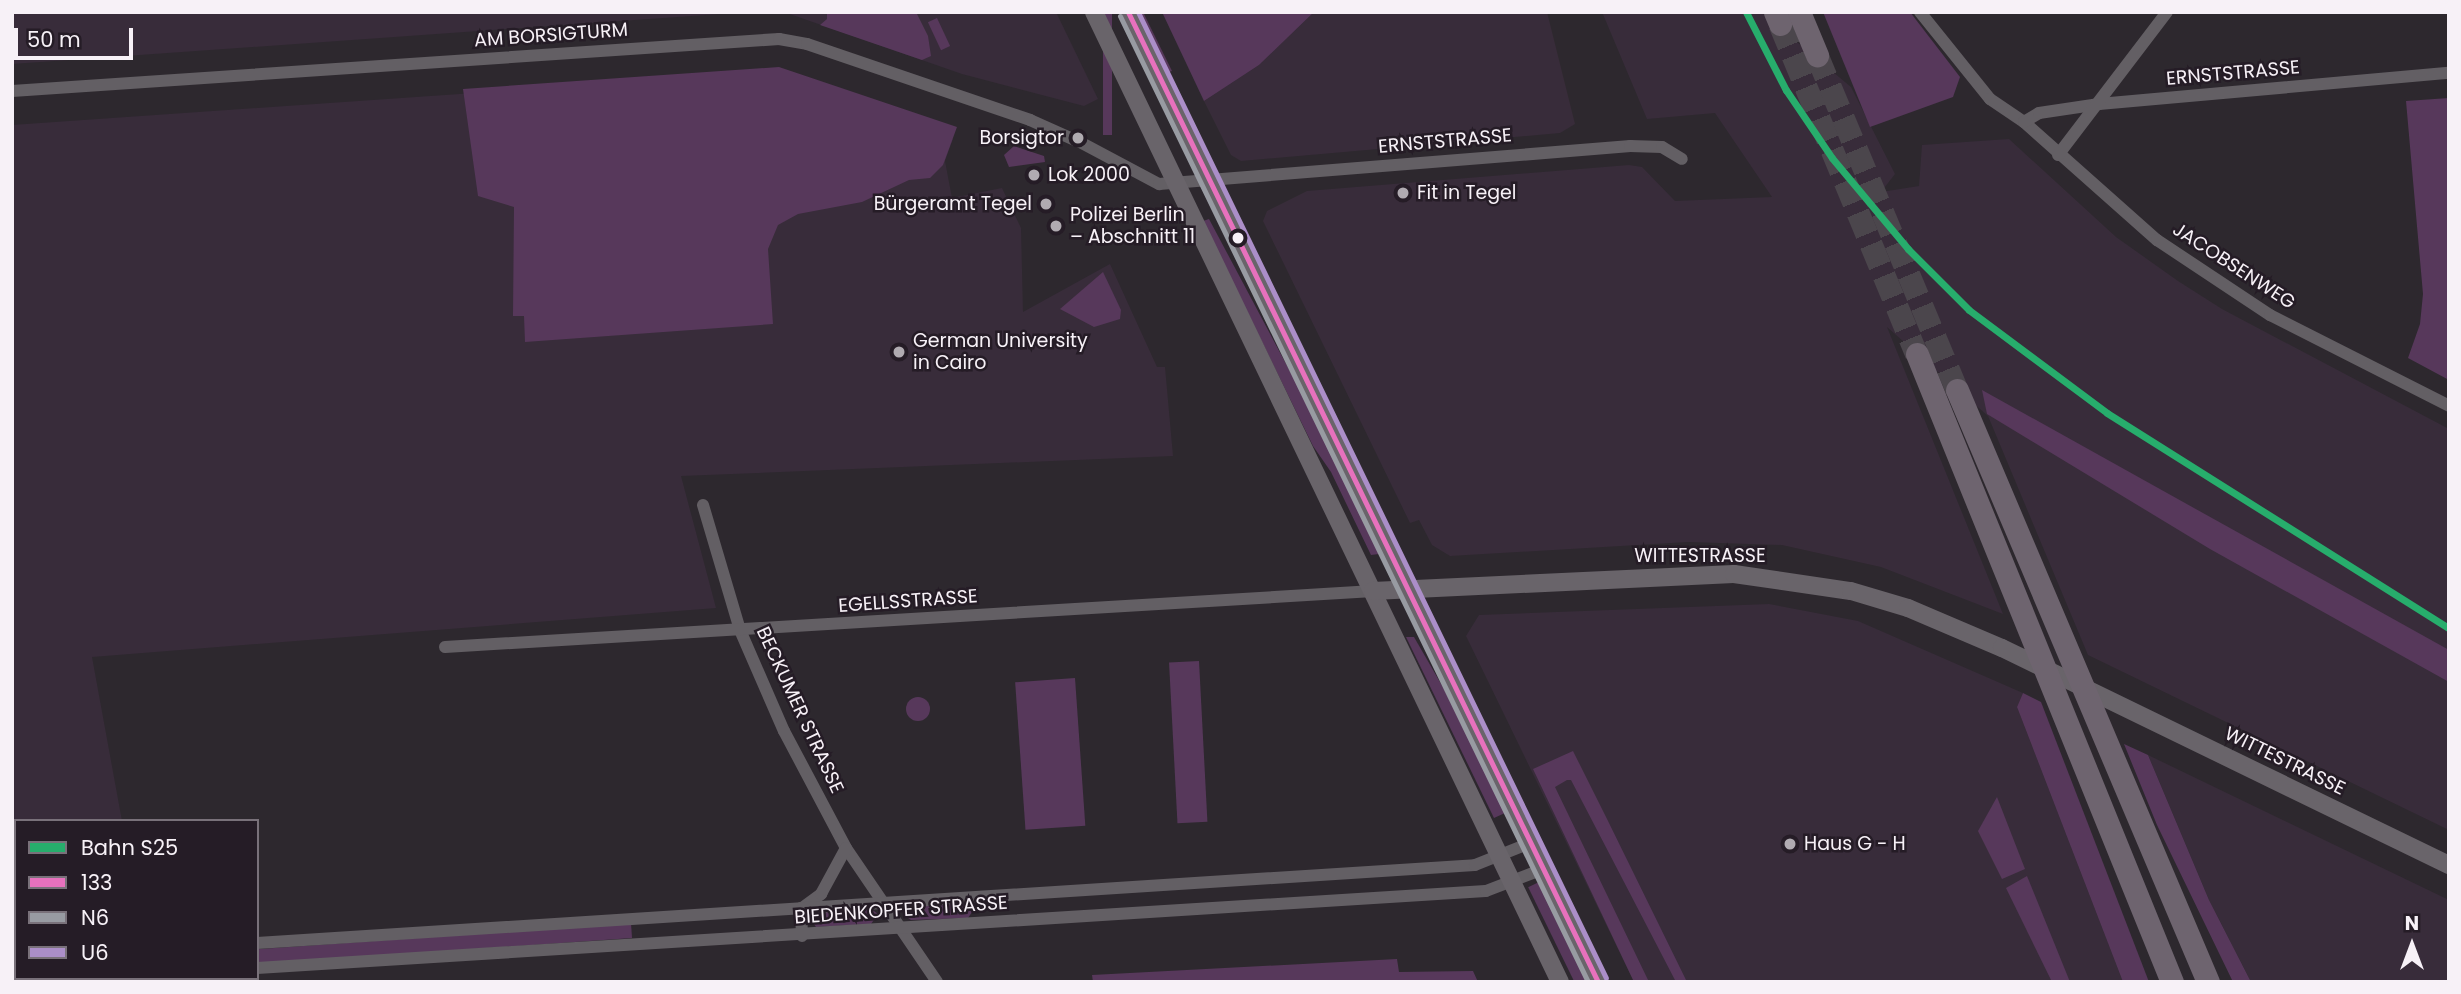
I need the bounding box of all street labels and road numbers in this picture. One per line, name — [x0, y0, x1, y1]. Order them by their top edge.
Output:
street label: AM BORSIGTURM — [473, 18, 629, 52]
street label: ERNSTSTRASSE — [2165, 56, 2301, 90]
street label: ERNSTSTRASSE — [1377, 124, 1513, 158]
street label: JACOBSENWEG — [2168, 218, 2300, 314]
street label: WITTESTRASSE — [1634, 545, 1766, 567]
street label: EGELLSSTRASSE — [838, 585, 978, 617]
street label: BECKUMER STRASSE — [751, 623, 849, 797]
street label: WITTESTRASSE — [2221, 722, 2349, 800]
street label: BIEDENKOPFER STRASSE — [794, 891, 1008, 929]

